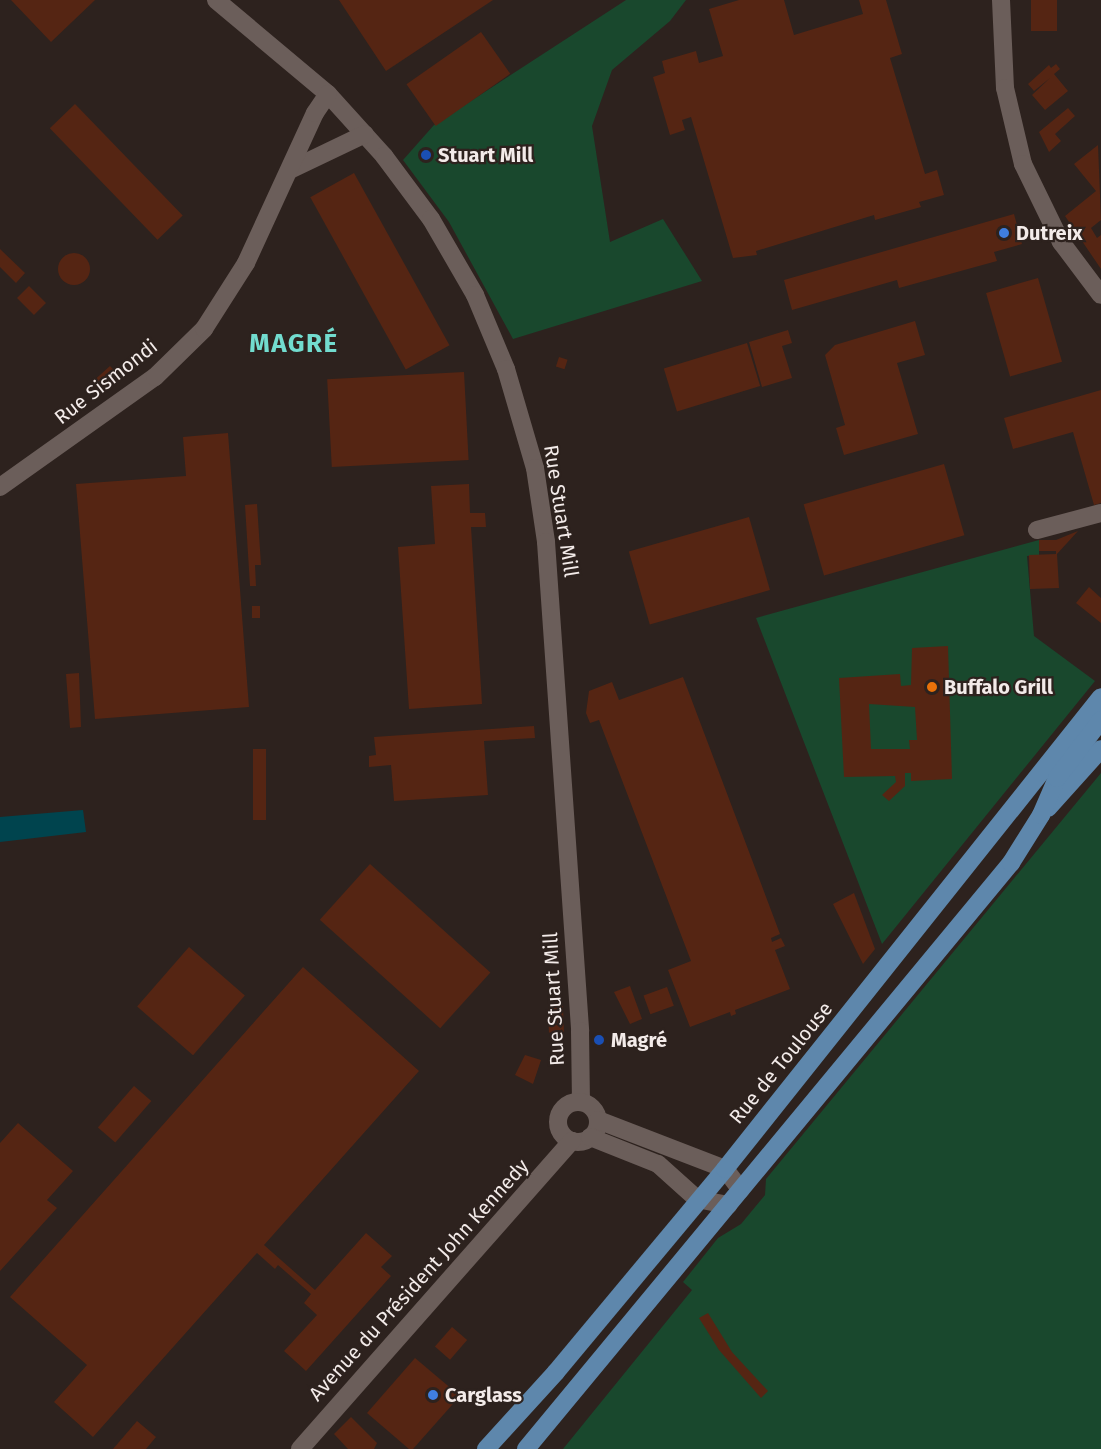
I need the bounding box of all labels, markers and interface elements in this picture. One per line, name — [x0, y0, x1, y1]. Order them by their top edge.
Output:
place label: Stuart Mill — [438, 143, 533, 167]
marker: Stuart Mill — [419, 148, 433, 162]
place label: Dutreix — [1016, 221, 1083, 245]
marker: Dutreix — [997, 226, 1011, 240]
district label: MAGRÉ — [249, 328, 339, 360]
street label: Rue Sismondi — [50, 334, 162, 430]
street label: Rue Stuart Mill — [539, 443, 583, 579]
place label: Buffalo Grill — [944, 675, 1053, 699]
marker: Buffalo Grill — [925, 680, 939, 694]
street label: Rue Stuart Mill — [539, 932, 569, 1066]
street label: Rue de Toulouse — [724, 997, 838, 1129]
place label: Magré — [611, 1028, 667, 1052]
marker: Magré — [592, 1033, 606, 1047]
street label: Avenue du Président John Kennedy — [304, 1154, 534, 1406]
place label: Carglass — [445, 1383, 522, 1407]
marker: Carglass — [426, 1388, 440, 1402]

